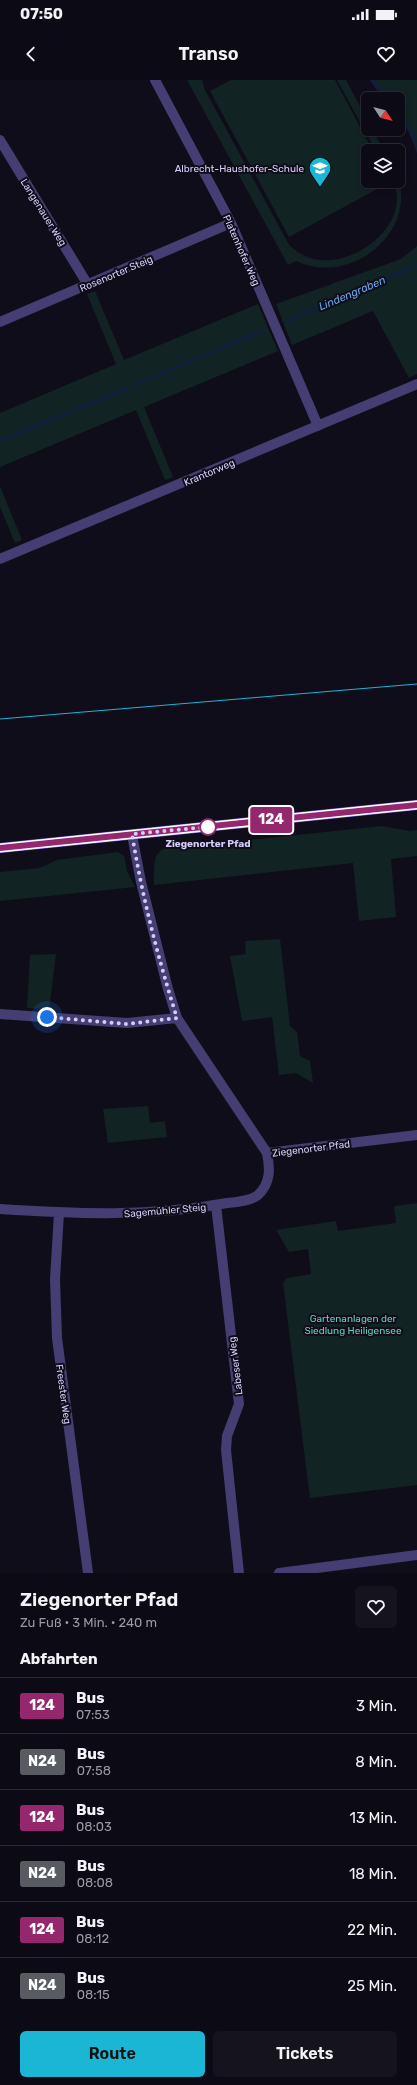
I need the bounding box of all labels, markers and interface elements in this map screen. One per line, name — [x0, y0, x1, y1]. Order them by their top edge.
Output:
text: 07:50 — [20, 5, 63, 23]
icon: back — [20, 43, 42, 65]
text: Transo — [178, 43, 239, 65]
icon: heart — [375, 43, 397, 65]
north arrow — [361, 92, 405, 136]
map controls — [361, 92, 405, 188]
button: layers — [361, 144, 405, 188]
school or university icon: Albrecht-Haushofer-Schule — [307, 155, 333, 188]
place label: Albrecht-Haushofer-Schule — [175, 163, 304, 175]
street label: Langenauer Weg — [18, 177, 69, 248]
street label: Platenhofer Weg — [220, 213, 262, 288]
street label: Rosenorter Steig — [78, 253, 155, 295]
water label: Lindengraben — [317, 273, 388, 313]
street label: Krantorweg — [182, 457, 237, 489]
line badge: 124 — [248, 807, 294, 833]
text: 124 — [258, 811, 284, 828]
marker: Ziegenorter Pfad — [199, 818, 217, 836]
place label: Ziegenorter Pfad — [165, 838, 251, 850]
your location — [37, 1007, 57, 1027]
street label: Ziegenorter Pfad — [271, 1138, 351, 1160]
street label: Sagemühler Steig — [123, 1201, 207, 1221]
park label: Gartenanlagen der Siedlung Heiligensee — [304, 1313, 402, 1337]
street label: Labeser Weg — [226, 1336, 246, 1396]
street label: Freester Weg — [53, 1363, 73, 1425]
button: heart — [355, 1586, 397, 1628]
text: Ziegenorter Pfad — [20, 1588, 178, 1611]
text: Zu Fuß · 3 Min. · 240 m — [20, 1615, 157, 1630]
text: Abfahrten — [20, 1650, 98, 1668]
text: Bus — [76, 1689, 104, 1707]
text: 124 — [29, 1697, 55, 1714]
text: 3 Min. — [356, 1697, 397, 1715]
text: 07:53 — [76, 1707, 110, 1722]
text: Bus — [77, 1745, 105, 1763]
text: N24 — [28, 1753, 57, 1770]
text: 8 Min. — [355, 1753, 397, 1771]
text: 07:58 — [77, 1763, 111, 1778]
text: Bus — [76, 1801, 104, 1819]
text: 124 — [29, 1809, 55, 1826]
text: 13 Min. — [349, 1809, 397, 1827]
text: 08:03 — [76, 1819, 112, 1834]
text: Bus — [77, 1857, 105, 1875]
text: N24 — [28, 1865, 57, 1882]
text: 18 Min. — [349, 1865, 397, 1883]
text: 08:08 — [77, 1875, 113, 1890]
text: Bus — [76, 1913, 104, 1931]
text: 124 — [29, 1921, 55, 1938]
text: 22 Min. — [347, 1921, 397, 1939]
text: 08:12 — [76, 1931, 109, 1946]
text: Bus — [77, 1969, 105, 1987]
text: N24 — [28, 1977, 57, 1994]
text: 25 Min. — [347, 1977, 397, 1995]
text: 08:15 — [77, 1987, 110, 2002]
button: Route — [20, 2031, 205, 2077]
button: Tickets — [213, 2031, 397, 2077]

